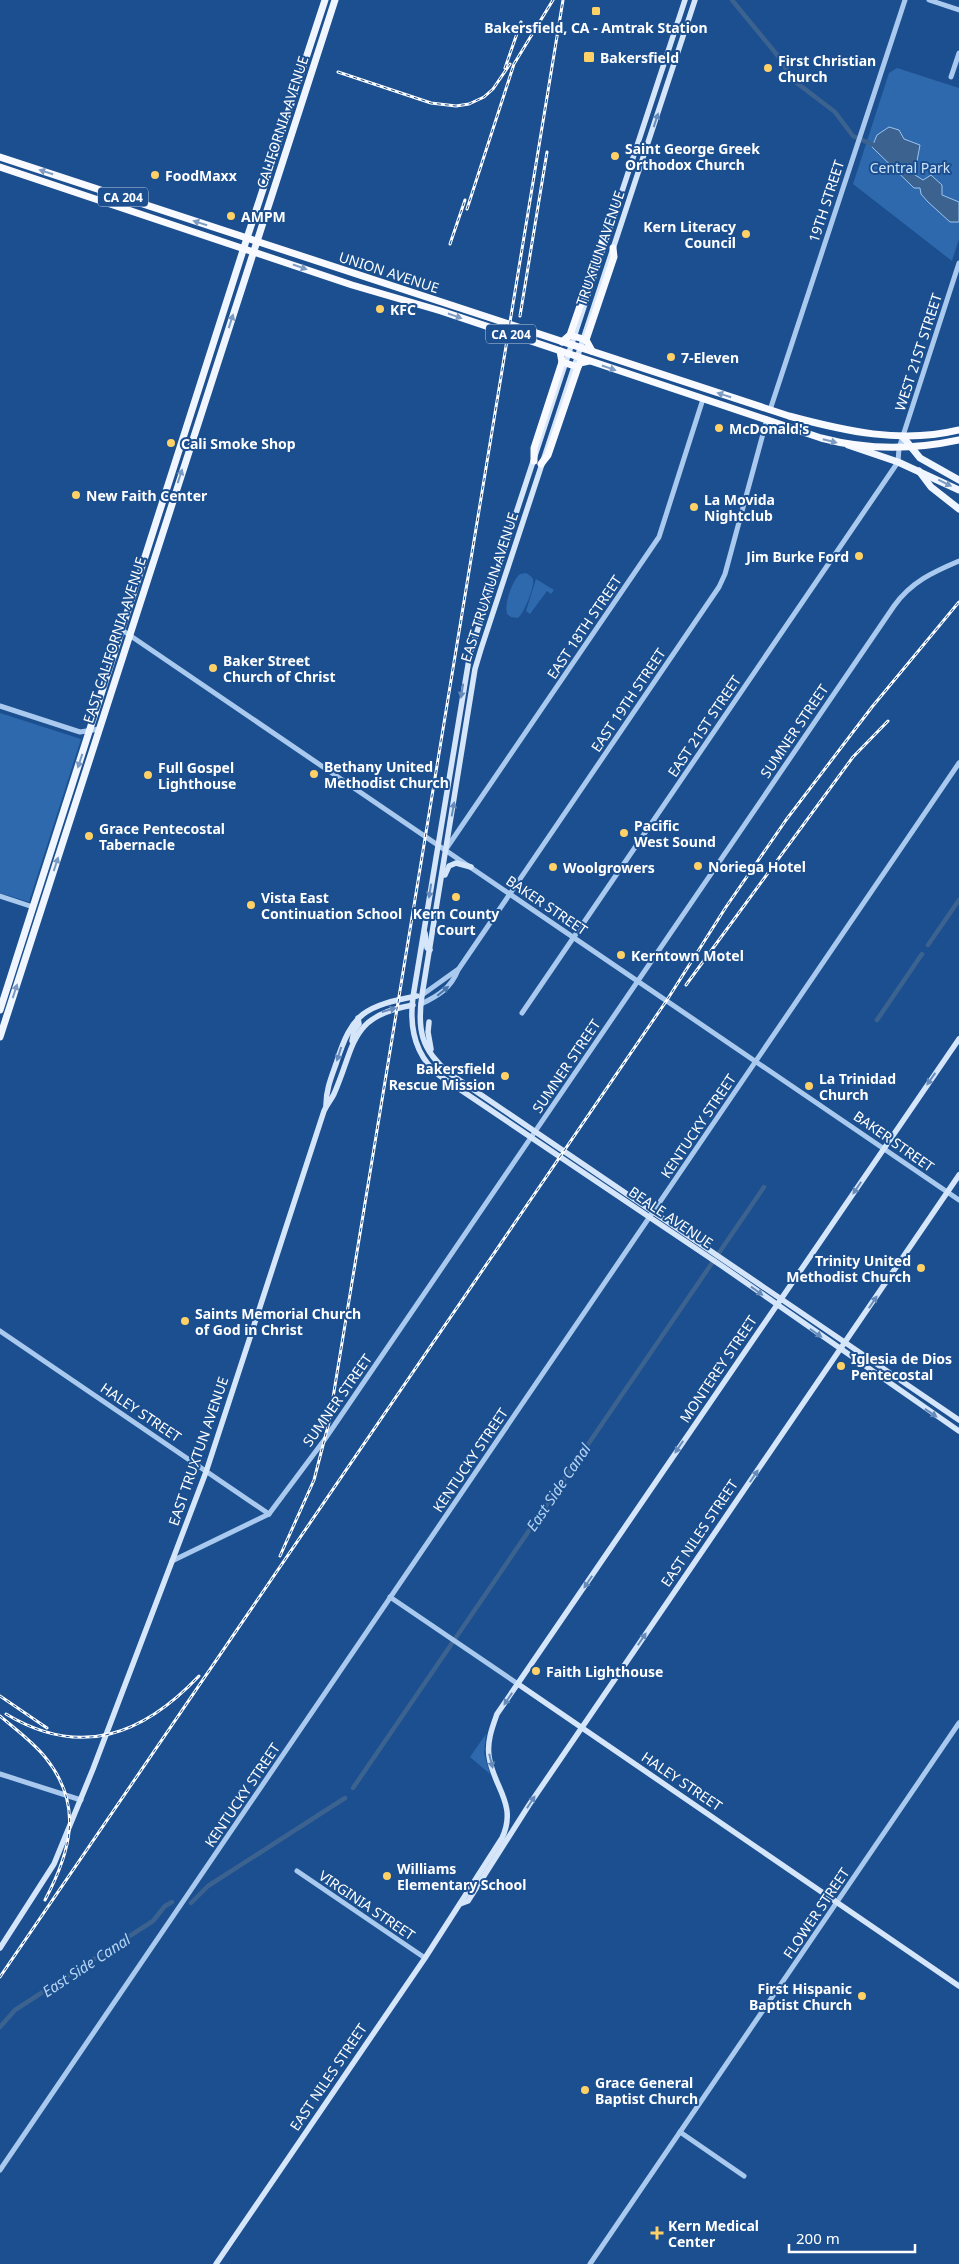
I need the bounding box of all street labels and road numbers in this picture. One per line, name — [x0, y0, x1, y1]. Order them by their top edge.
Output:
street label: CALIFORNIA AVENUE — [252, 53, 312, 191]
street label: 19TH STREET — [804, 157, 848, 245]
road number: CA 204 — [98, 188, 148, 206]
street label: TRUXTUN AVENUE — [571, 188, 629, 308]
street label: UNION AVENUE — [337, 247, 441, 297]
street label: WEST 21ST STREET — [890, 291, 946, 413]
road number: CA 204 — [486, 324, 536, 344]
street label: EAST TRUXTUN AVENUE — [456, 510, 522, 664]
street label: EAST CALIFORNIA AVENUE — [78, 554, 150, 726]
street label: EAST 18TH STREET — [542, 571, 626, 683]
street label: EAST 19TH STREET — [586, 644, 670, 756]
street label: EAST 21ST STREET — [663, 671, 745, 780]
street label: SUMNER STREET — [756, 680, 832, 781]
street label: BAKER STREET — [503, 871, 592, 939]
street label: SUMNER STREET — [528, 1015, 604, 1116]
street label: KENTUCKY STREET — [656, 1070, 740, 1182]
street label: BAKER STREET — [850, 1106, 938, 1176]
street label: BEALE AVENUE — [625, 1182, 717, 1252]
street label: MONTEREY STREET — [675, 1312, 761, 1426]
street label: SUMNER STREET — [298, 1350, 376, 1450]
street label: EAST TRUXTUN AVENUE — [164, 1374, 232, 1528]
street label: HALEY STREET — [97, 1378, 185, 1446]
street label: KENTUCKY STREET — [428, 1404, 512, 1516]
street label: EAST NILES STREET — [656, 1476, 742, 1590]
street label: KENTUCKY STREET — [200, 1739, 284, 1851]
street label: HALEY STREET — [638, 1747, 726, 1815]
street label: FLOWER STREET — [779, 1864, 854, 1962]
street label: VIRGINIA STREET — [315, 1866, 419, 1944]
street label: EAST NILES STREET — [285, 2020, 371, 2134]

